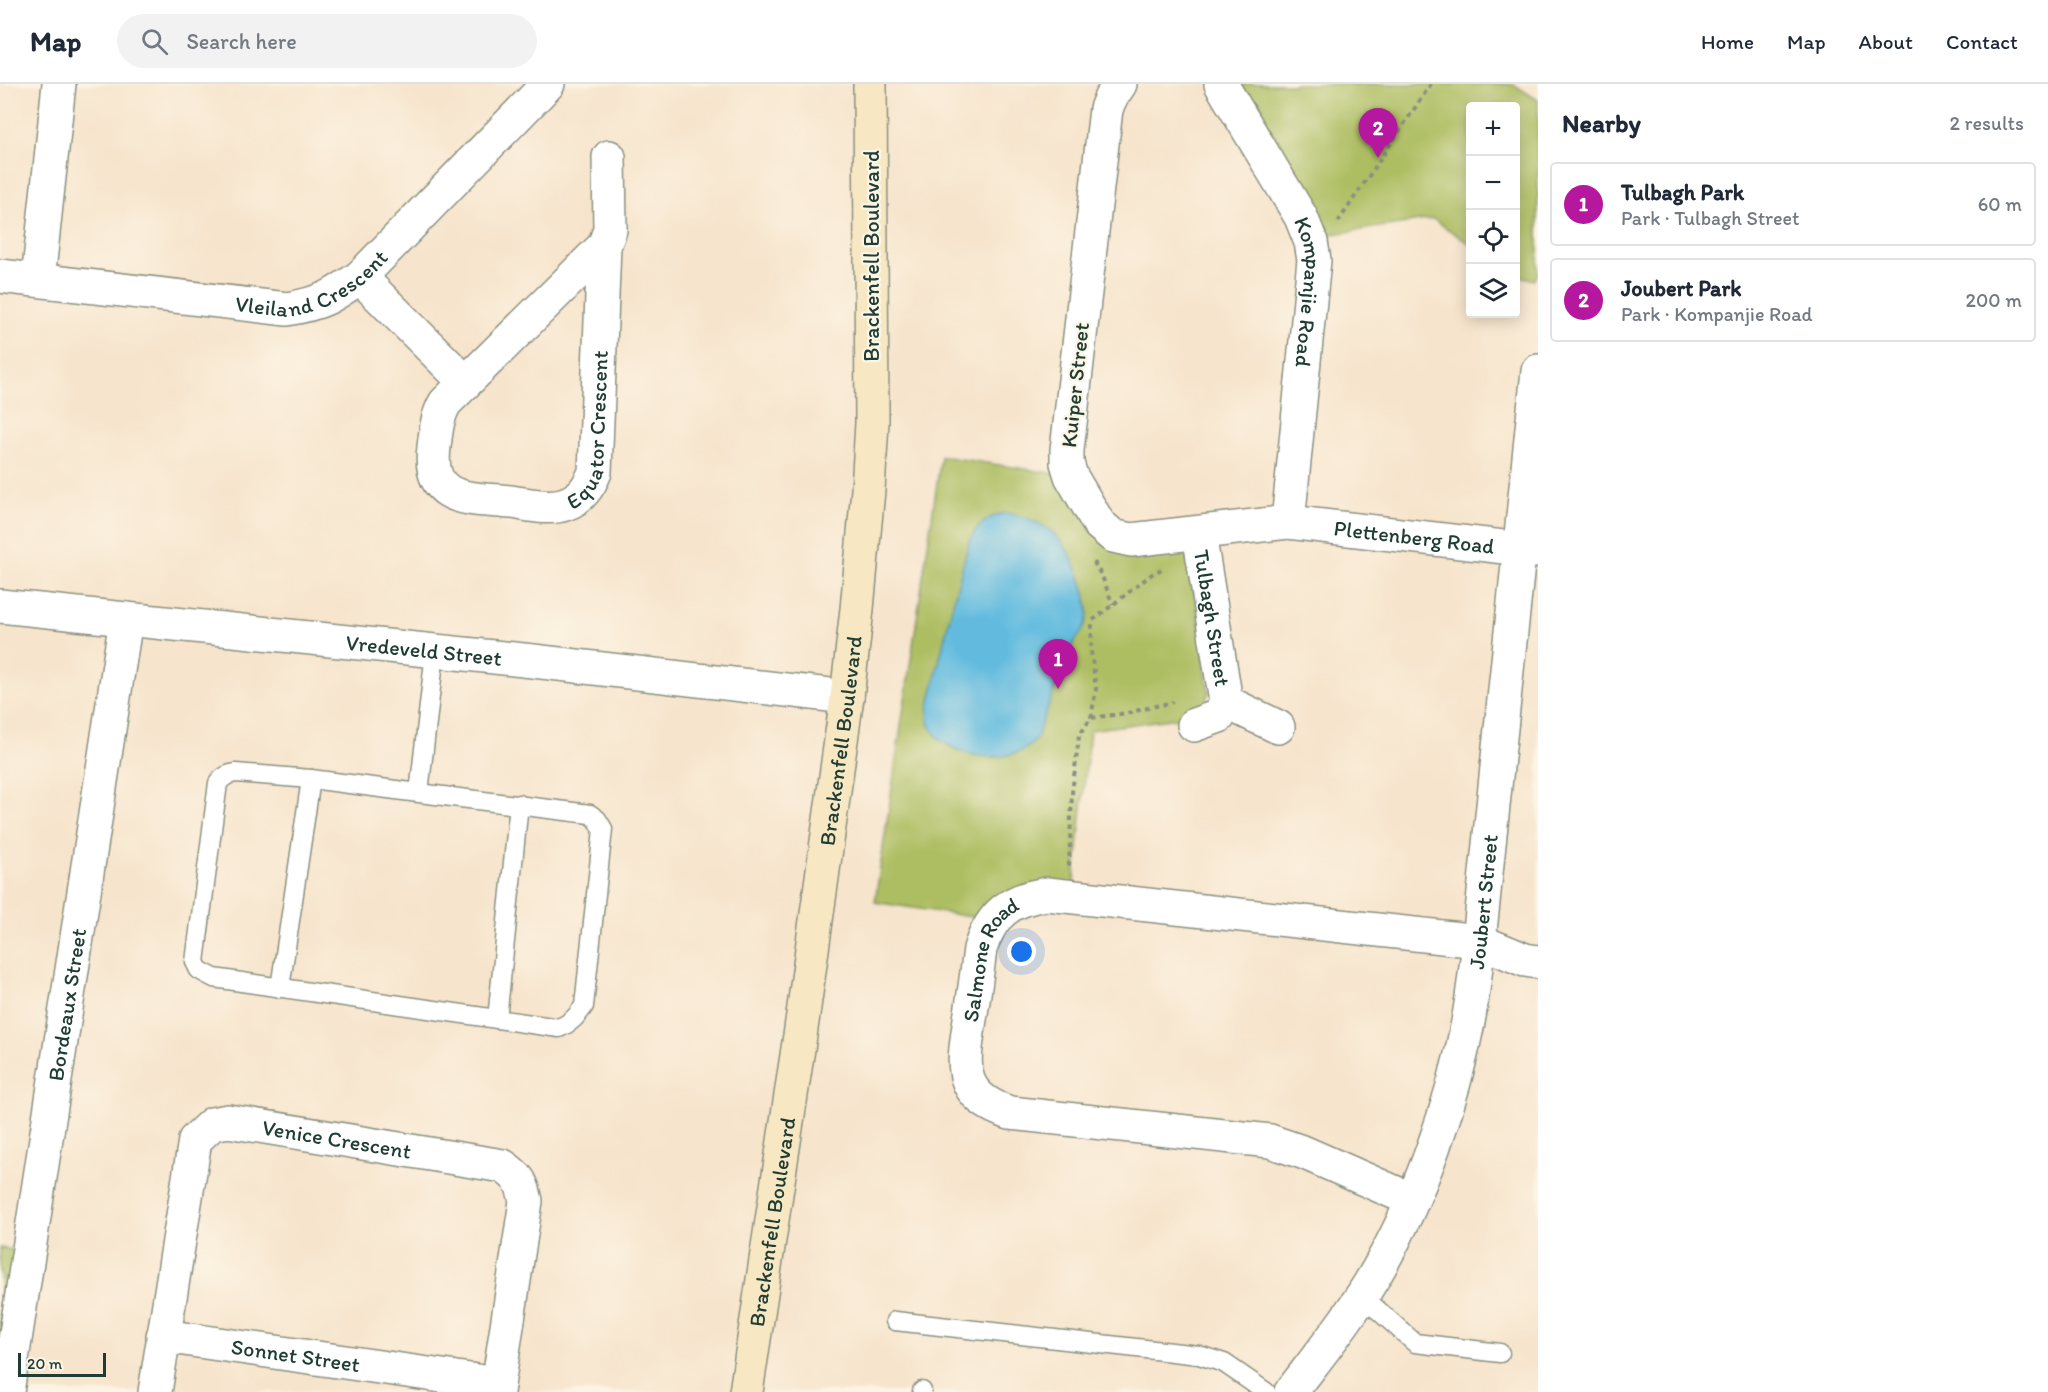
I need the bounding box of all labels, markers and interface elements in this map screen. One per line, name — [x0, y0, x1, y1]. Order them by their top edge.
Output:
search box — [117, 14, 537, 68]
text: Map — [30, 24, 81, 58]
icon: search — [138, 25, 171, 58]
text: Search here — [186, 28, 297, 55]
text: Home — [1701, 29, 1754, 54]
text: Map — [1787, 29, 1826, 54]
text: About — [1859, 29, 1913, 54]
text: Contact — [1946, 29, 2018, 54]
map controls — [1466, 102, 1520, 318]
button: + — [1466, 102, 1520, 156]
text: Nearby — [1562, 107, 1641, 139]
pin: 2 — [1358, 109, 1398, 158]
text: 2 results — [1950, 111, 2024, 135]
street label: Brackenfell Boulevard — [858, 150, 885, 362]
button: − — [1466, 156, 1520, 210]
text: Tulbagh Park — [1621, 179, 1744, 206]
text: 1 — [1579, 192, 1588, 216]
text: 60 m — [1978, 192, 2022, 216]
text: Park · Tulbagh Street — [1621, 206, 1800, 230]
button: locate — [1466, 210, 1520, 264]
street label: Kompanjie Road — [1289, 213, 1328, 369]
street label: Vleiland Crescent — [234, 244, 393, 323]
button: layers — [1466, 264, 1520, 318]
text: Joubert Park — [1621, 275, 1741, 302]
text: 2 — [1578, 288, 1589, 312]
text: 200 m — [1966, 288, 2022, 312]
text: Park · Kompanjie Road — [1621, 302, 1813, 326]
street label: Kuiper Street — [1055, 321, 1095, 449]
street label: Equator Crescent — [562, 350, 613, 515]
street label: Plettenberg Road — [1332, 514, 1496, 559]
street label: Tulbagh Street — [1188, 548, 1237, 688]
street label: Vredeveld Street — [344, 628, 503, 671]
street label: Brackenfell Boulevard — [813, 634, 867, 848]
pin: 1 — [1038, 640, 1078, 689]
street label: Joubert Street — [1462, 833, 1503, 971]
street label: Salmone Road — [956, 890, 1023, 1024]
street label: Bordeaux Street — [42, 926, 92, 1083]
your location — [1007, 937, 1036, 966]
street label: Venice Crescent — [260, 1113, 413, 1164]
street label: Brackenfell Boulevard — [743, 1115, 801, 1329]
street label: Sonnet Street — [229, 1332, 362, 1378]
scale bar — [18, 1350, 106, 1378]
text: 20 m — [27, 1354, 62, 1373]

